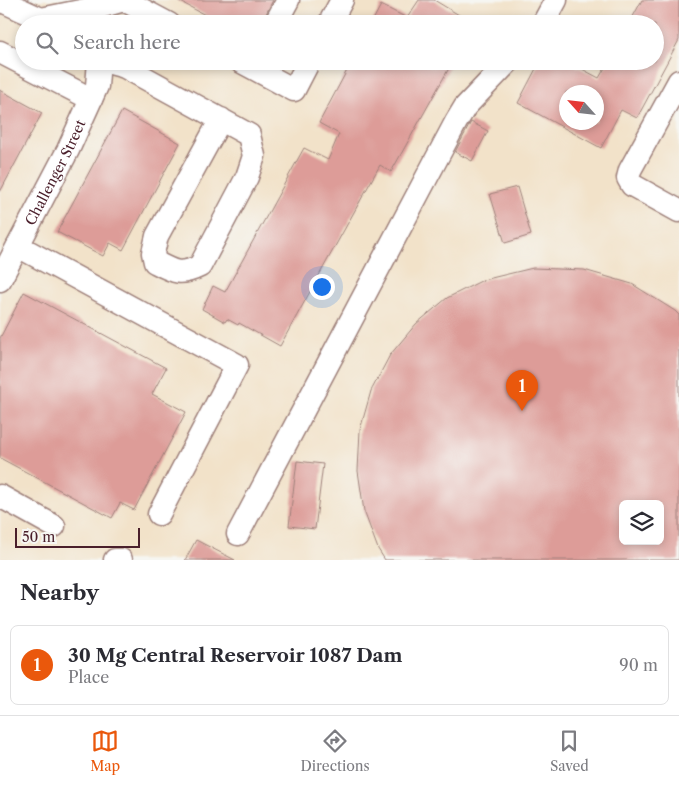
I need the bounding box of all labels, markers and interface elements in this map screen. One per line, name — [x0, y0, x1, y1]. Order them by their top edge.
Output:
search box — [15, 15, 664, 70]
icon: search — [33, 29, 61, 57]
text: Search here — [73, 31, 181, 54]
north arrow — [559, 85, 604, 130]
street label: Challenger Street — [21, 117, 90, 228]
your location — [309, 274, 335, 300]
pin: 1 — [506, 370, 538, 411]
map controls — [619, 500, 664, 545]
button: layers — [619, 500, 664, 545]
scale bar — [15, 525, 140, 548]
text: 50 m — [22, 528, 55, 546]
text: Nearby — [20, 580, 99, 605]
text: 30 Mg Central Reservoir 1087 Dam — [68, 644, 403, 667]
text: 1 — [33, 655, 41, 675]
text: 90 m — [619, 655, 658, 675]
text: Place — [68, 667, 109, 687]
tab: Map — [90, 727, 120, 775]
tab: Directions — [300, 727, 370, 775]
tab: Saved — [550, 727, 589, 775]

